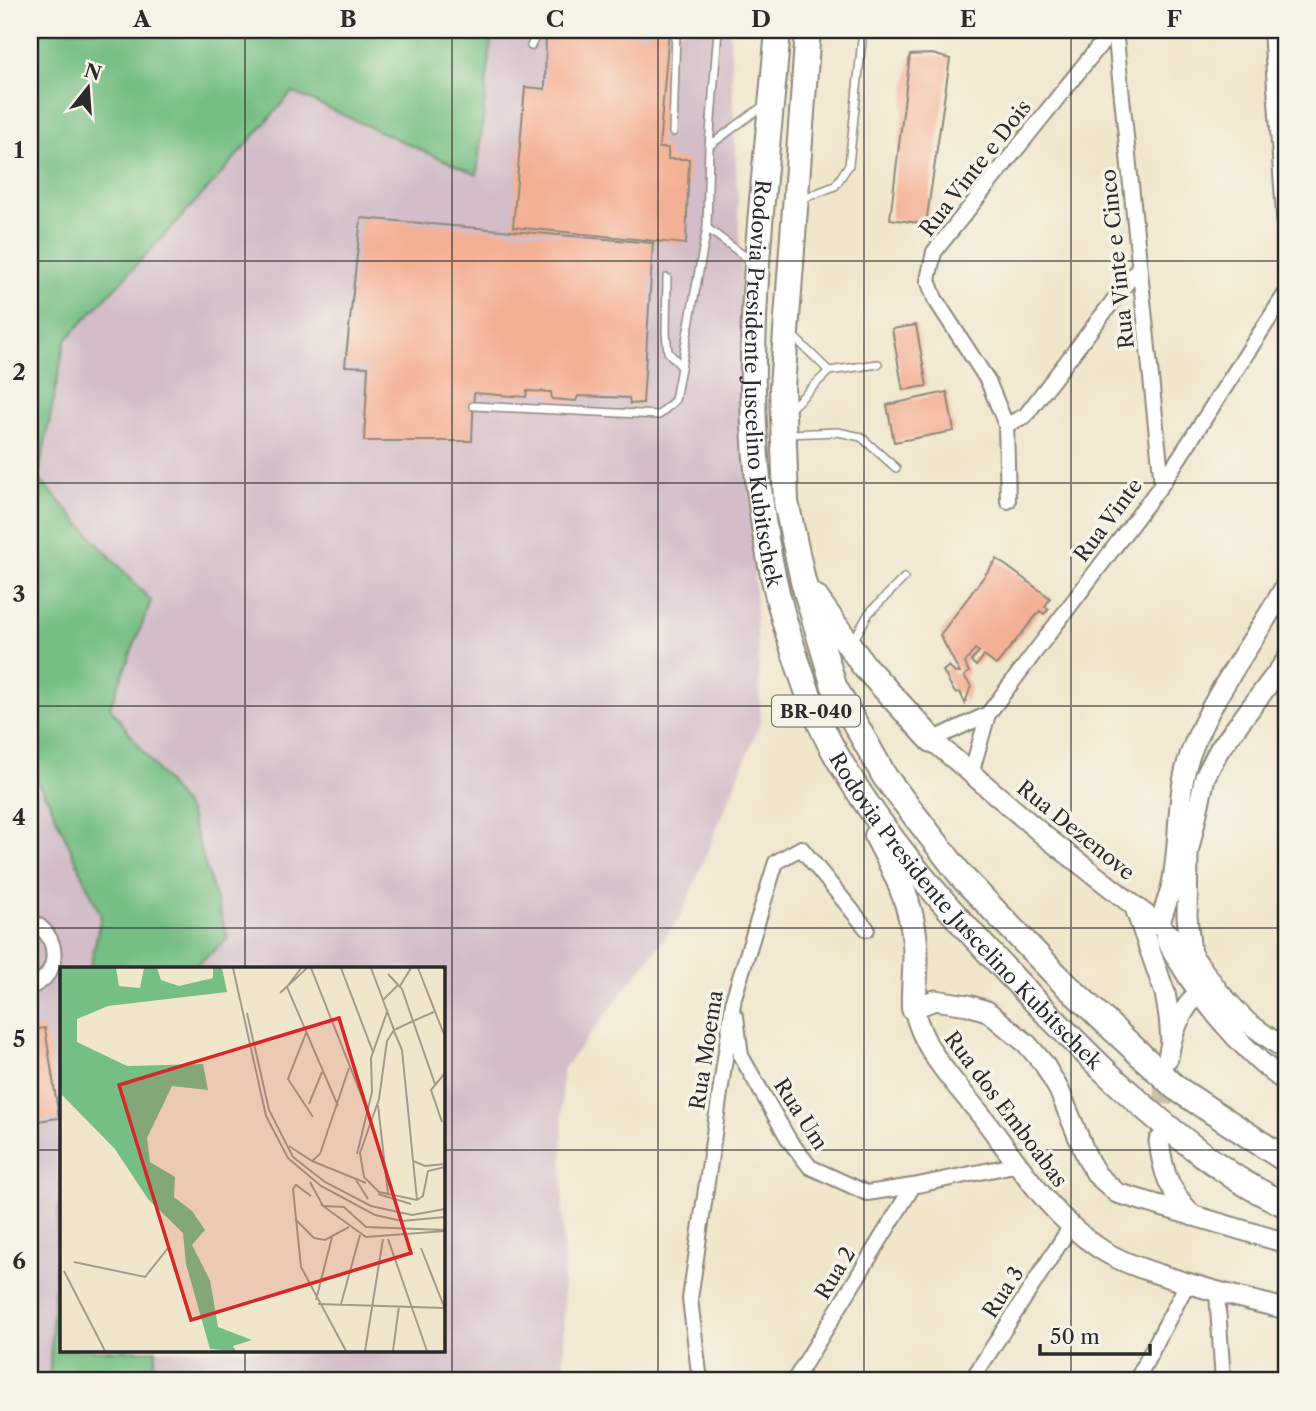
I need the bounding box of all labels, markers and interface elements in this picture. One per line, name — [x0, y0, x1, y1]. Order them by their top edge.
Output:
text: A — [132, 5, 152, 33]
text: B — [339, 5, 357, 33]
text: C — [546, 5, 564, 33]
text: D — [751, 5, 771, 33]
text: E — [960, 5, 976, 33]
text: F — [1166, 5, 1182, 33]
north arrow — [52, 52, 122, 122]
text: N — [82, 59, 104, 86]
street label: Rua Vinte e Dois — [914, 95, 1036, 241]
text: 1 — [14, 136, 25, 164]
street label: Rua Vinte e Cinco — [1095, 168, 1139, 350]
street label: Rodovia Presidente Juscelino Kubitschek — [740, 179, 788, 590]
text: 2 — [12, 358, 26, 386]
street label: Rua Vinte — [1069, 473, 1147, 567]
text: 3 — [13, 580, 26, 608]
road number: BR-040 — [772, 696, 860, 726]
street label: Rodovia Presidente Juscelino Kubitschek — [825, 747, 1108, 1075]
street label: Rua Dezenove — [1012, 775, 1140, 885]
text: 4 — [12, 803, 26, 831]
inset map — [60, 967, 444, 1352]
street label: Rua Moema — [684, 988, 728, 1112]
text: 5 — [13, 1025, 25, 1053]
street label: Rua dos Emboabas — [939, 1026, 1073, 1192]
street label: Rua Um — [769, 1074, 833, 1155]
street label: Rua 2 — [810, 1242, 860, 1304]
text: 6 — [12, 1247, 26, 1275]
street label: Rua 3 — [977, 1262, 1029, 1322]
scale bar — [1040, 1313, 1150, 1357]
text: 50 m — [1050, 1324, 1100, 1349]

